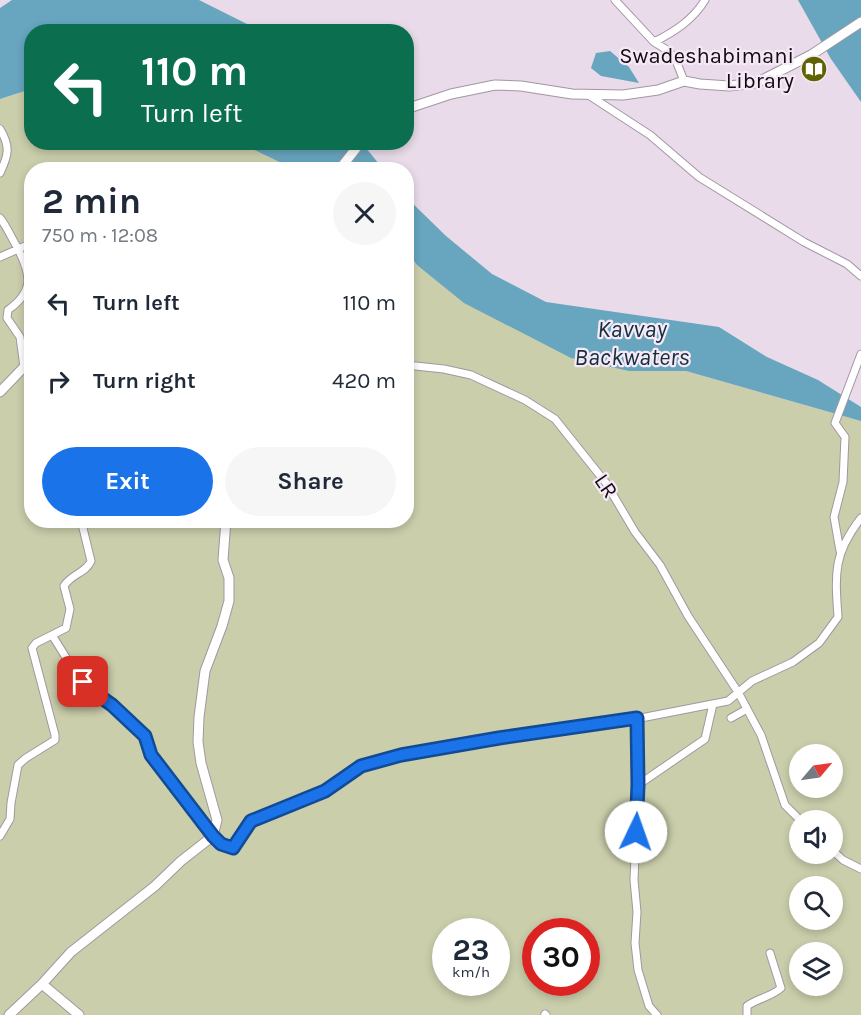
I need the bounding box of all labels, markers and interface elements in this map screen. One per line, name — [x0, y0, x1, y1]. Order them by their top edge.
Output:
place label: Swadeshabimani Library — [619, 43, 794, 94]
text: 110 m — [141, 46, 248, 96]
icon: left — [42, 48, 120, 126]
library icon: Swadeshabimani Library — [799, 54, 829, 84]
text: Turn left — [141, 97, 242, 129]
text: 2 min — [42, 180, 141, 222]
button: close — [333, 182, 396, 245]
text: 750 m · 12:08 — [42, 224, 158, 247]
icon: left — [42, 287, 75, 320]
text: Turn left — [93, 290, 180, 316]
text: 110 m — [343, 290, 396, 316]
water label: Kavvay Backwaters — [574, 315, 690, 371]
icon: right — [42, 365, 75, 398]
text: Turn right — [93, 368, 196, 394]
text: 420 m — [332, 368, 396, 394]
button: Exit — [42, 447, 213, 516]
button: Share — [225, 447, 396, 516]
street label: LR — [589, 469, 623, 503]
pin — [57, 656, 108, 707]
icon: arrive — [66, 665, 99, 698]
north arrow — [789, 744, 843, 798]
map controls — [789, 744, 843, 996]
position arrow — [604, 800, 668, 864]
button: sound — [789, 810, 843, 864]
button: search — [789, 876, 843, 930]
speed limit sign: 30 — [522, 918, 600, 996]
text: 23 — [453, 932, 489, 968]
button: layers — [789, 942, 843, 996]
text: km/h — [452, 963, 490, 981]

